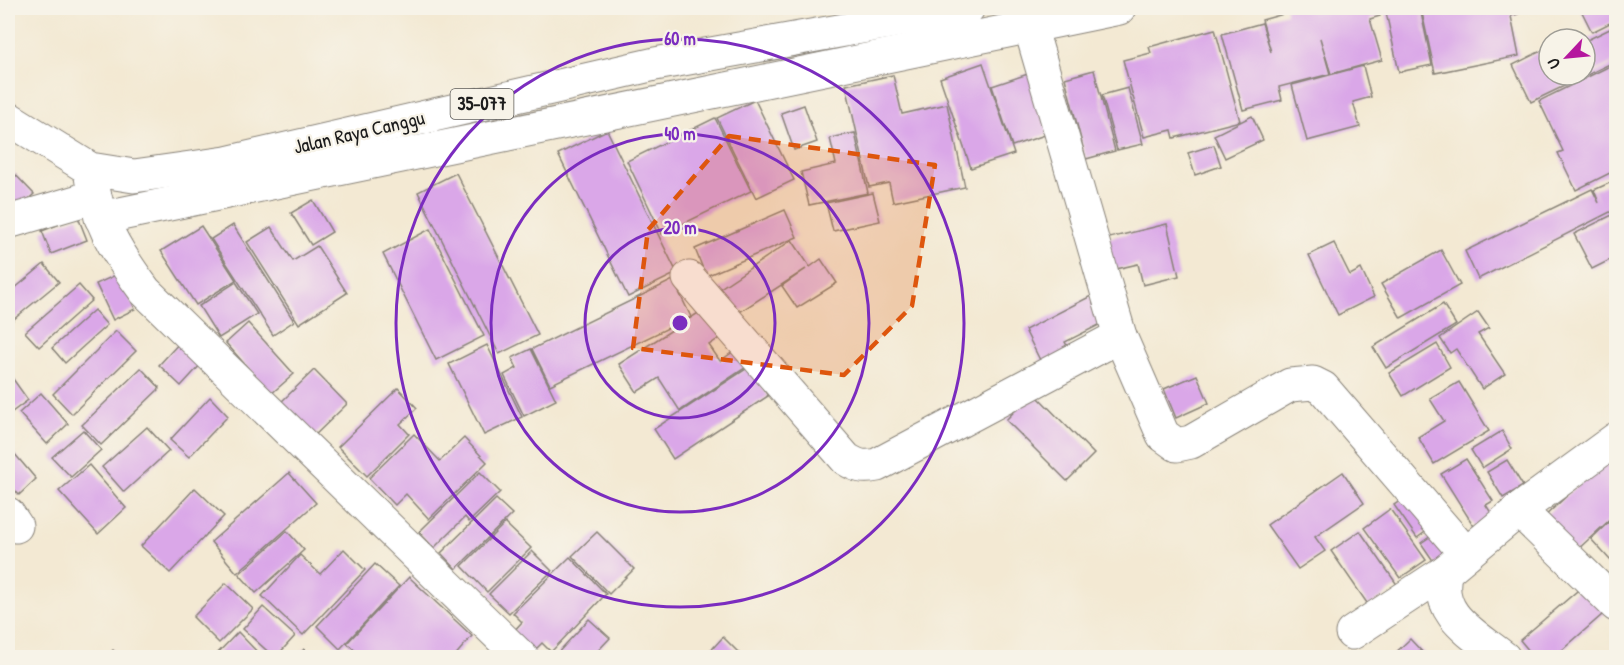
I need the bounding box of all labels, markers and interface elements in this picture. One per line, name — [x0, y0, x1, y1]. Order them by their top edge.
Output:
text: 60 m — [664, 26, 696, 51]
north arrow — [1537, 27, 1597, 87]
text: U — [1542, 55, 1565, 72]
road number: 35-077 — [450, 89, 514, 119]
street label: Jalan Raya Canggu — [291, 103, 427, 160]
text: 40 m — [664, 121, 696, 146]
text: 20 m — [664, 215, 696, 240]
centre of rings — [670, 313, 690, 333]

